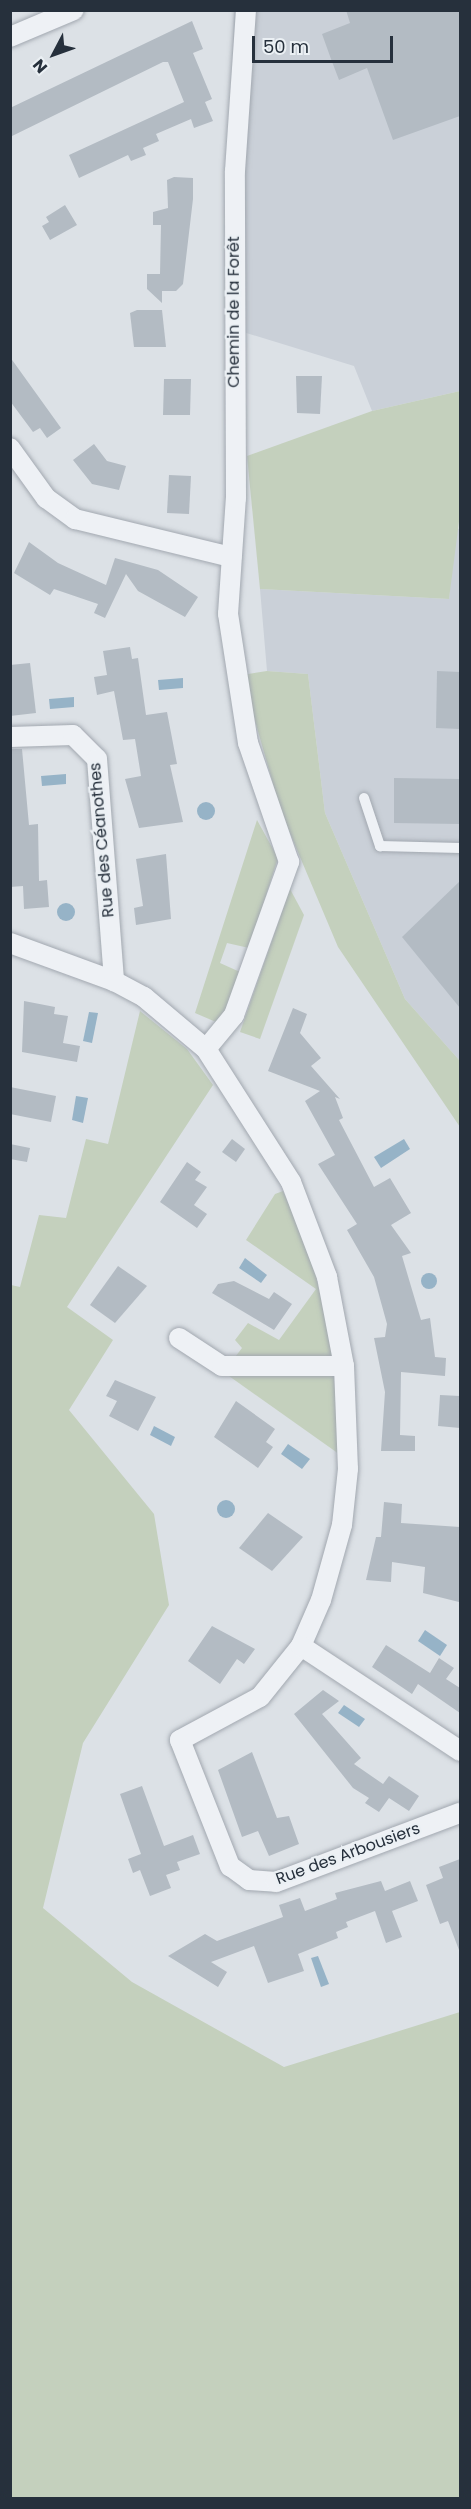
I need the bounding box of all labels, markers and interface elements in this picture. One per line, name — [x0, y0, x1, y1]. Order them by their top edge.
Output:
north arrow — [24, 24, 84, 84]
scale bar — [255, 24, 396, 62]
text: 50 m — [263, 34, 309, 59]
text: N — [27, 54, 53, 78]
street label: Chemin de la Forêt — [224, 236, 244, 388]
street label: Rue des Céanothes — [86, 762, 118, 918]
street label: Rue des Arbousiers — [273, 1819, 423, 1889]

